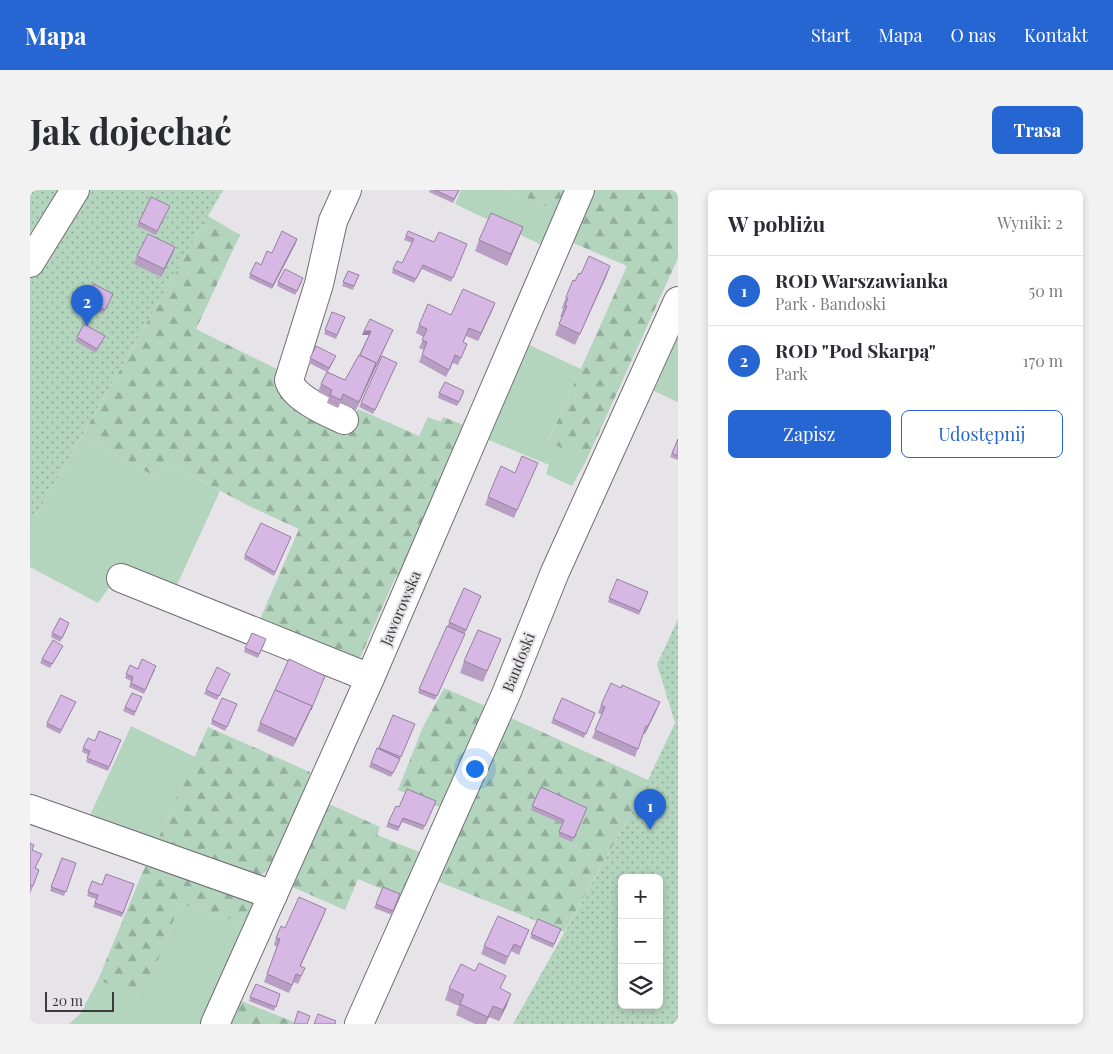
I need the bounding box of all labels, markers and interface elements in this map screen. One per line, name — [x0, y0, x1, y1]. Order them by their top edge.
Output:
text: Mapa — [25, 19, 86, 51]
text: Start — [811, 23, 850, 47]
text: Mapa — [878, 23, 922, 47]
text: O nas — [950, 23, 996, 47]
text: Kontakt — [1024, 23, 1088, 47]
button: Trasa — [992, 106, 1083, 154]
text: Jak dojechać — [30, 107, 232, 154]
text: W pobliżu — [728, 209, 825, 237]
text: Wyniki: 2 — [997, 212, 1063, 233]
text: ROD Warszawianka — [775, 267, 948, 293]
text: 1 — [741, 280, 747, 301]
text: 50 m — [1029, 280, 1063, 301]
pin: 2 — [71, 285, 103, 326]
text: Park · Bandoski — [775, 293, 886, 314]
text: ROD "Pod Skarpą" — [775, 337, 936, 363]
text: 2 — [740, 350, 748, 371]
text: 170 m — [1023, 350, 1063, 371]
text: Park — [775, 363, 808, 384]
button: Zapisz — [728, 410, 891, 458]
button: Udostępnij — [901, 410, 1063, 458]
street label: Jaworowska — [375, 567, 425, 650]
street label: Bandoski — [497, 629, 539, 695]
your location — [462, 756, 488, 782]
pin: 1 — [634, 789, 666, 830]
map controls — [618, 874, 663, 1009]
button: + — [618, 874, 663, 919]
button: − — [618, 919, 663, 964]
button: layers — [618, 964, 663, 1009]
scale bar — [45, 989, 114, 1012]
text: 20 m — [52, 991, 83, 1010]

